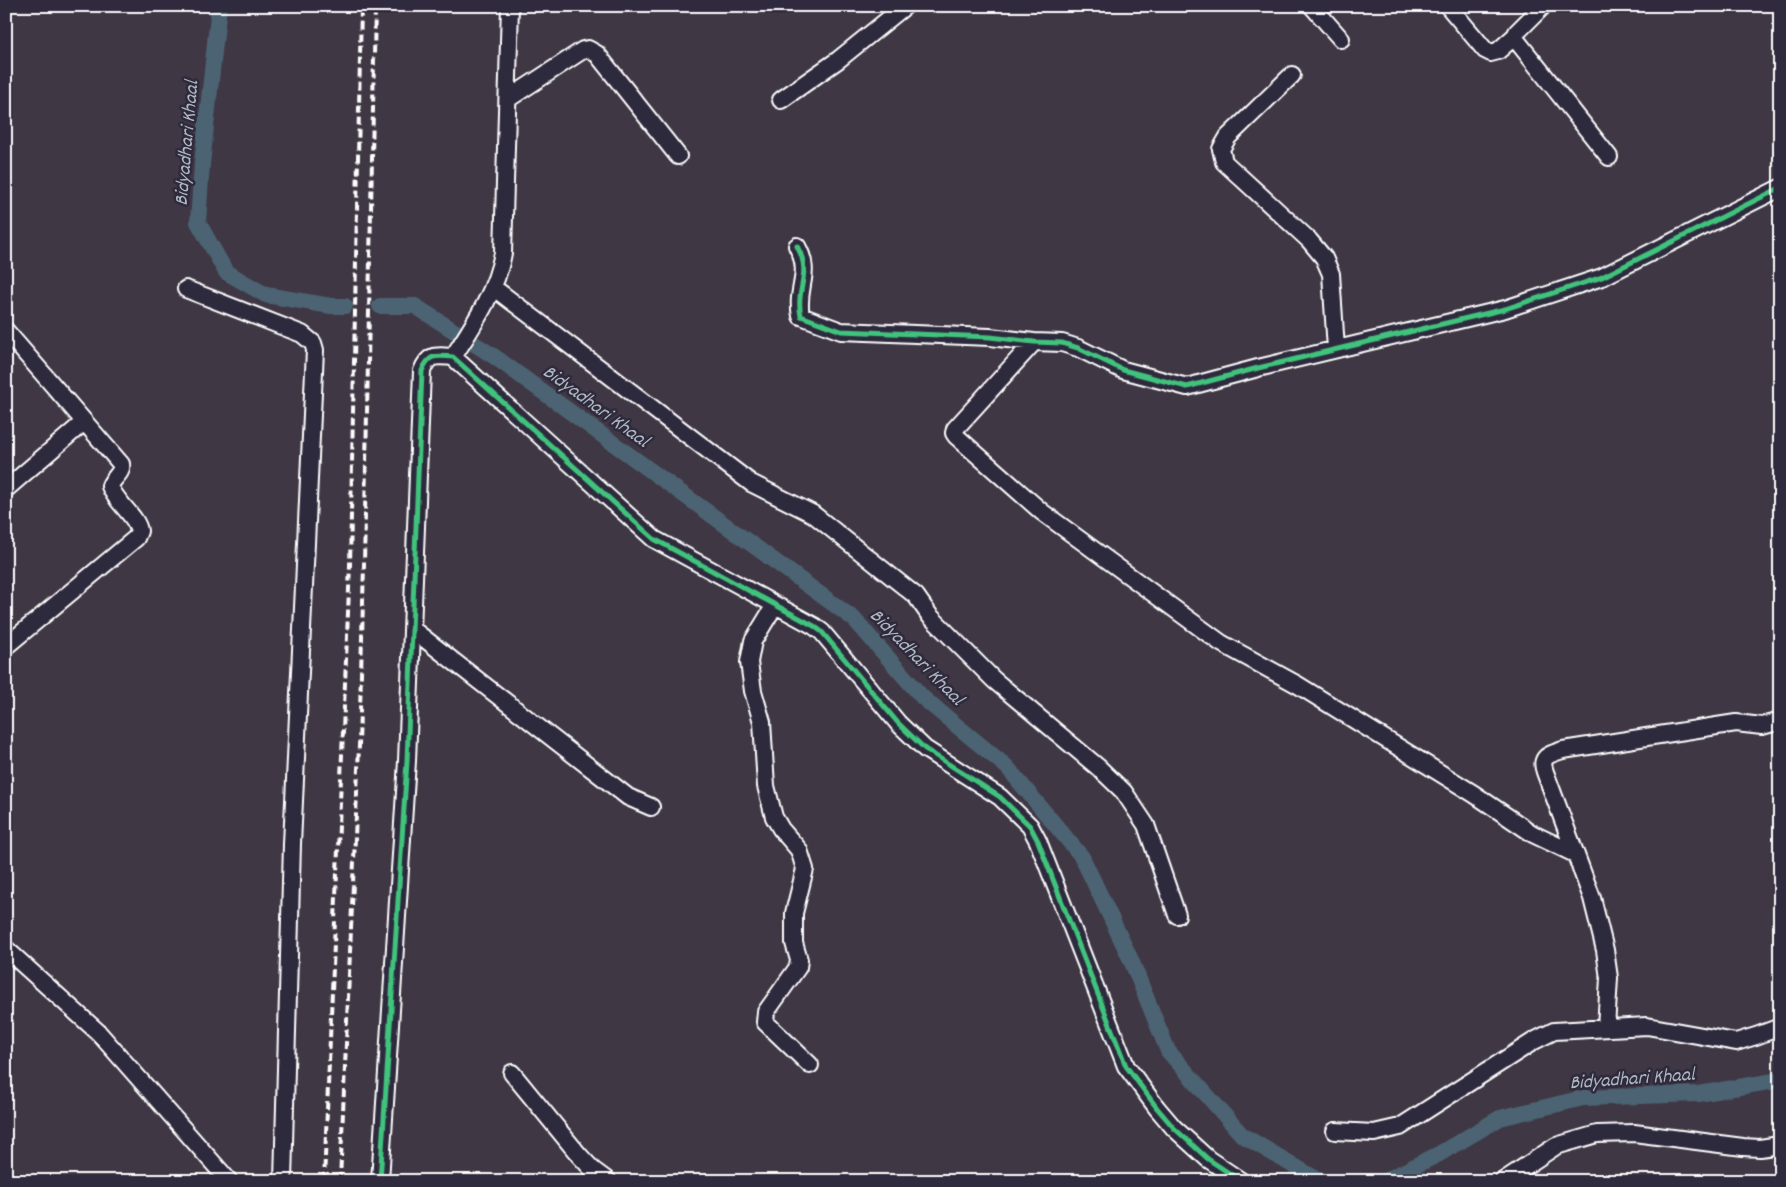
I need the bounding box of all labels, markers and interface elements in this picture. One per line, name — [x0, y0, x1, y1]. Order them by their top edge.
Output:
water label: Bidyadhari Khaal — [169, 77, 208, 207]
water label: Bidyadhari Khaal — [536, 359, 656, 457]
water label: Bidyadhari Khaal — [862, 603, 971, 715]
water label: Bidyadhari Khaal — [1569, 1061, 1698, 1098]

